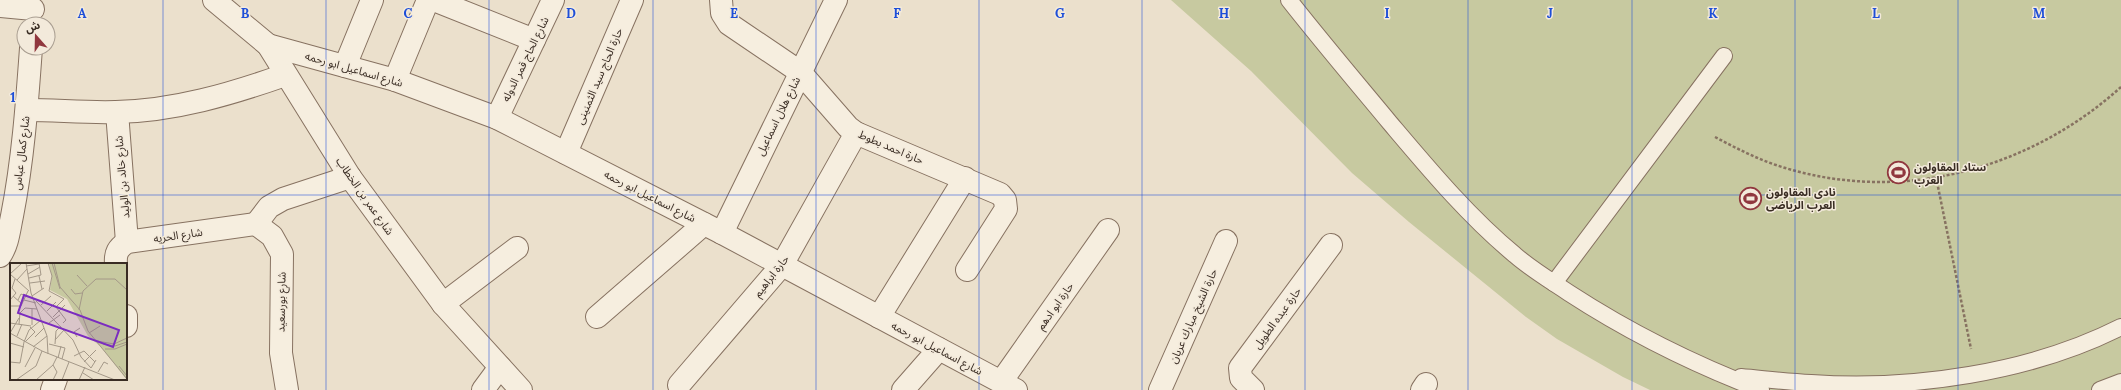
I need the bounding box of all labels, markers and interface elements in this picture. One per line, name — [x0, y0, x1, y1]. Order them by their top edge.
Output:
text: A — [78, 5, 87, 22]
text: B — [241, 5, 250, 22]
text: C — [404, 5, 413, 22]
text: D — [566, 5, 576, 22]
text: E — [730, 5, 738, 22]
text: F — [893, 5, 901, 22]
text: G — [1055, 5, 1065, 22]
text: H — [1219, 5, 1229, 22]
text: I — [1384, 5, 1390, 22]
text: J — [1547, 5, 1553, 22]
text: K — [1708, 5, 1718, 22]
text: L — [1872, 5, 1880, 22]
text: M — [2033, 5, 2046, 22]
street label: شارع الحاج قمر الدوله — [498, 14, 553, 104]
north arrow — [16, 16, 56, 56]
text: ش — [23, 17, 42, 36]
street label: حارة الحاج سيد الثمنينى — [572, 25, 627, 127]
street label: شارع اسماعيل ابو رحمه — [303, 48, 405, 91]
street label: شارع هلال اسماعيل — [753, 74, 804, 158]
text: 1 — [10, 89, 16, 106]
street label: شارع كمال عباس — [9, 115, 34, 191]
street label: حارة احمد بطوط — [856, 127, 926, 167]
street label: شارع خالد بن الوليد — [111, 135, 134, 219]
street label: شارع عمر بن الخطاب — [332, 154, 397, 238]
sports icon: ستاد المقاولون العرب — [1886, 160, 1912, 186]
place label: ستاد المقاولون العرب — [1914, 160, 1986, 187]
street label: شارع اسماعيل ابو رحمه — [601, 167, 699, 226]
sports icon: نادى المقاولون العرب الرياضى — [1738, 185, 1764, 211]
place label: نادى المقاولون العرب الرياضى — [1766, 185, 1836, 212]
street label: شارع الحريه — [153, 225, 204, 246]
street label: حارة ابراهيم — [750, 252, 794, 301]
inset map — [10, 263, 127, 380]
street label: حارة الشيخ مبارك عريان — [1166, 266, 1221, 366]
street label: شارع بورسعيد — [273, 271, 290, 332]
street label: حارة ابو ادهم — [1034, 279, 1078, 334]
street label: حارة عبده الطويل — [1250, 284, 1304, 352]
street label: شارع اسماعيل ابو رحمه — [889, 318, 985, 379]

